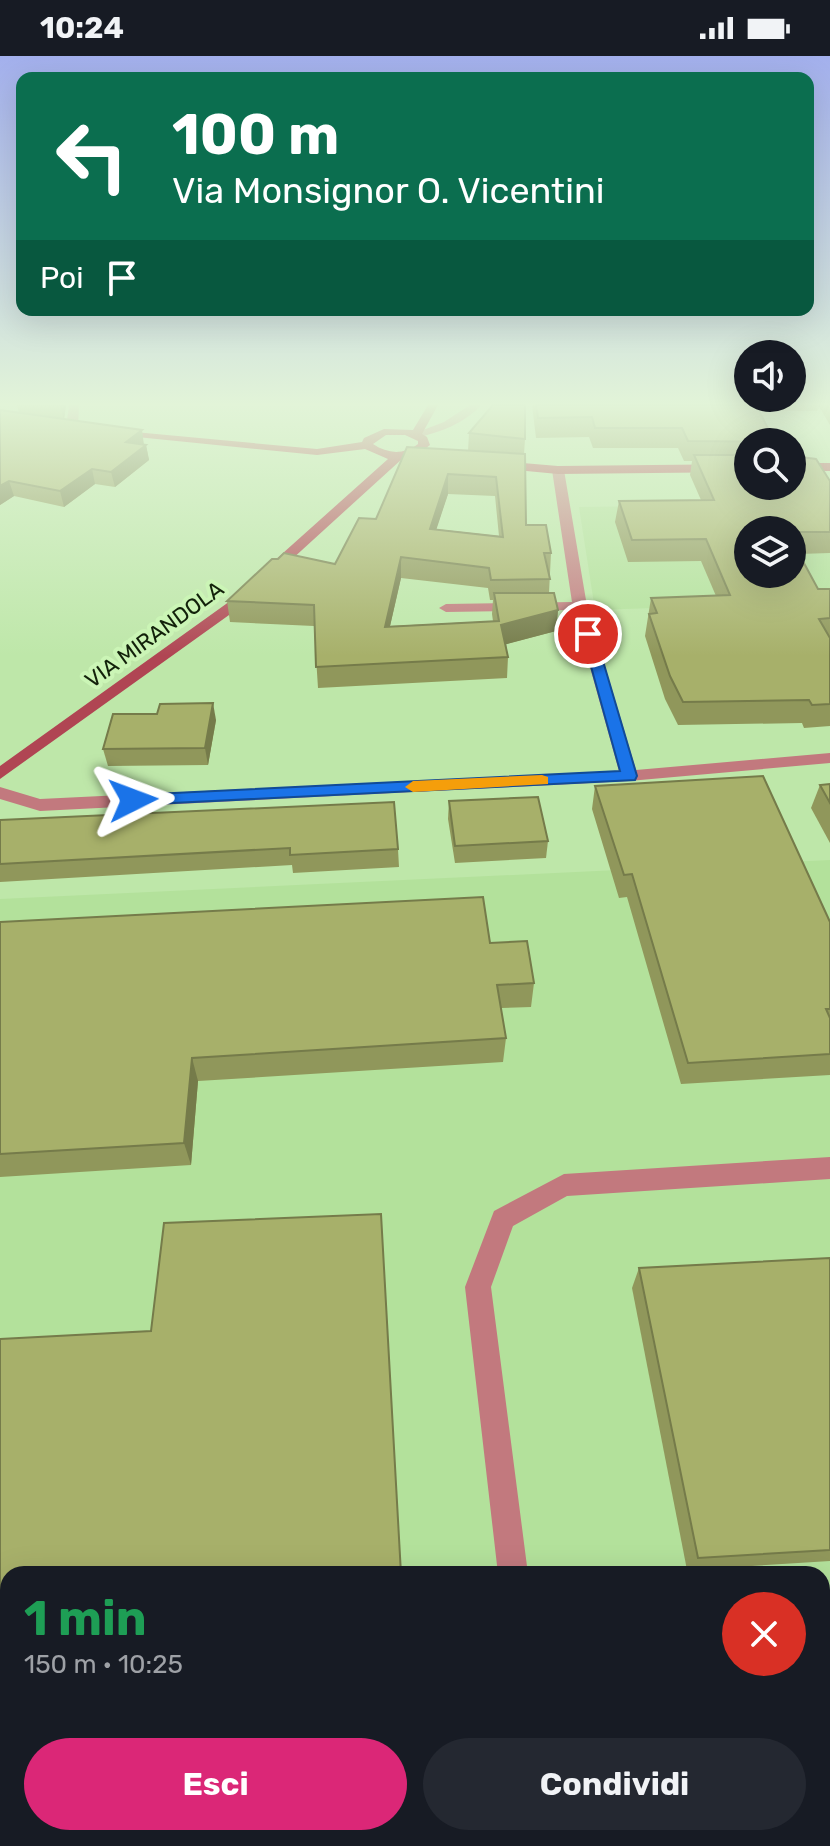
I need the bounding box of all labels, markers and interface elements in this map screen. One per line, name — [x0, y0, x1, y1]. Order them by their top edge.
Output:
text: 10:24 — [40, 10, 124, 46]
text: 100 m — [172, 102, 339, 168]
icon: left — [40, 104, 144, 208]
text: Via Monsignor O. Vicentini — [172, 169, 604, 212]
icon: arrive — [100, 256, 144, 300]
text: Poi — [40, 260, 84, 296]
map controls — [734, 340, 806, 588]
button: sound — [734, 340, 806, 412]
button: search — [734, 428, 806, 500]
button: layers — [734, 516, 806, 588]
street label: VIA MIRANDOLA — [80, 575, 229, 694]
pin — [554, 600, 622, 668]
icon: arrive — [566, 612, 610, 656]
position arrow — [91, 758, 175, 842]
text: 1 min — [24, 1590, 147, 1647]
button: close — [722, 1592, 806, 1676]
text: 150 m · 10:25 — [24, 1649, 183, 1680]
button: Esci — [24, 1738, 407, 1830]
button: Condividi — [423, 1738, 806, 1830]

